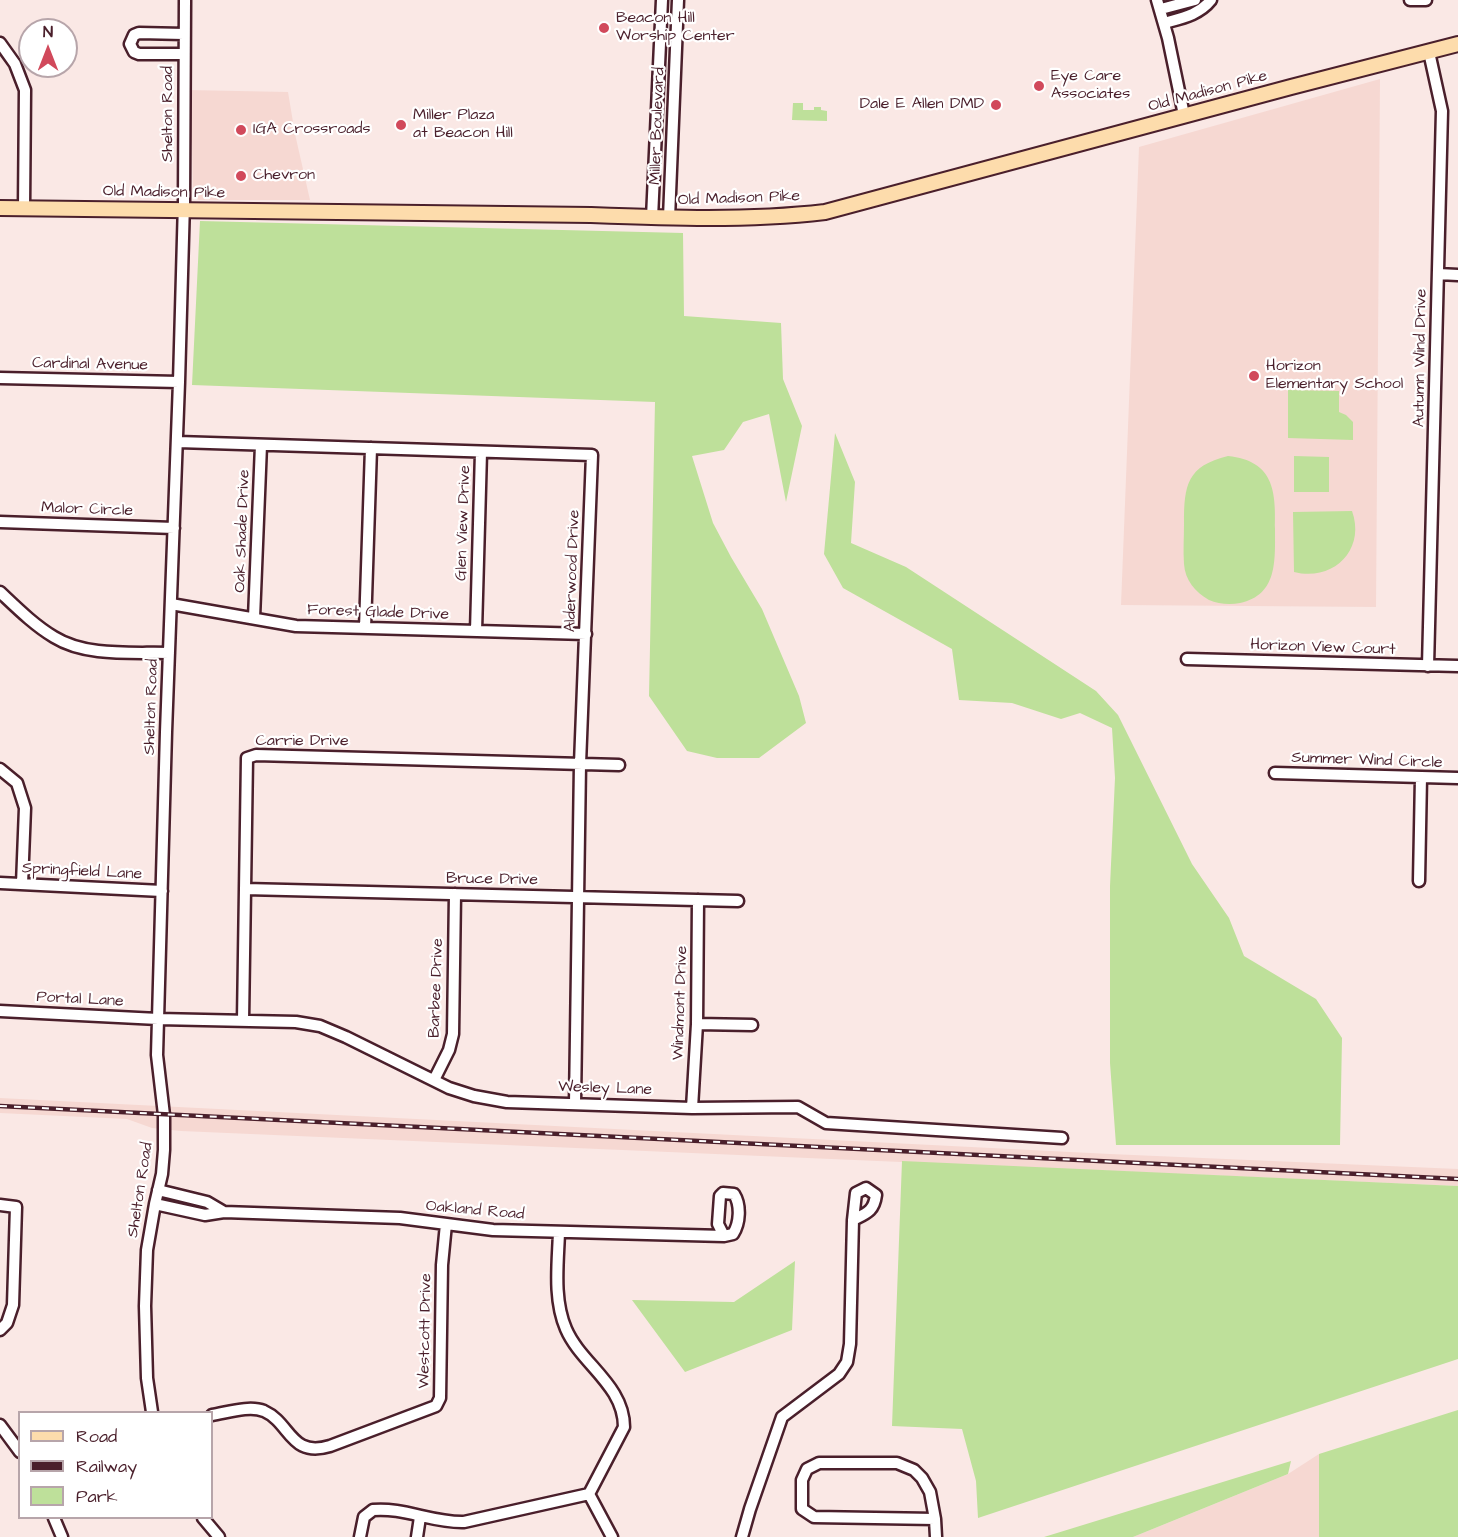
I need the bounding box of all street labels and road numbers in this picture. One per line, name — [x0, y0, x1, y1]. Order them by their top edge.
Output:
street label: Shelton Road — [159, 66, 179, 162]
street label: Miller Boulevard — [646, 67, 670, 185]
street label: Old Madison Pike — [1146, 67, 1270, 117]
street label: Old Madison Pike — [103, 182, 225, 204]
street label: Old Madison Pike — [678, 187, 800, 211]
street label: Autumn Wind Drive — [1410, 289, 1432, 427]
street label: Cardinal Avenue — [32, 354, 148, 376]
street label: Glen View Drive — [452, 465, 476, 581]
street label: Oak Shade Drive — [231, 469, 255, 593]
street label: Malor Circle — [41, 499, 133, 521]
street label: Alderwood Drive — [561, 509, 585, 633]
street label: Forest Glade Drive — [307, 601, 449, 625]
street label: Horizon View Court — [1250, 636, 1396, 660]
street label: Shelton Road — [141, 659, 163, 755]
street label: Carrie Drive — [255, 732, 349, 752]
street label: Summer Wind Circle — [1291, 749, 1443, 773]
street label: Springfield Lane — [21, 859, 143, 885]
street label: Bruce Drive — [446, 870, 538, 890]
street label: Barbee Drive — [426, 938, 448, 1038]
street label: Windmont Drive — [669, 945, 693, 1061]
street label: Portal Lane — [36, 988, 124, 1012]
street label: Wesley Lane — [558, 1078, 652, 1100]
street label: Shelton Road — [124, 1141, 158, 1239]
street label: Oakland Road — [425, 1197, 525, 1225]
street label: Westcott Drive — [415, 1273, 437, 1389]

